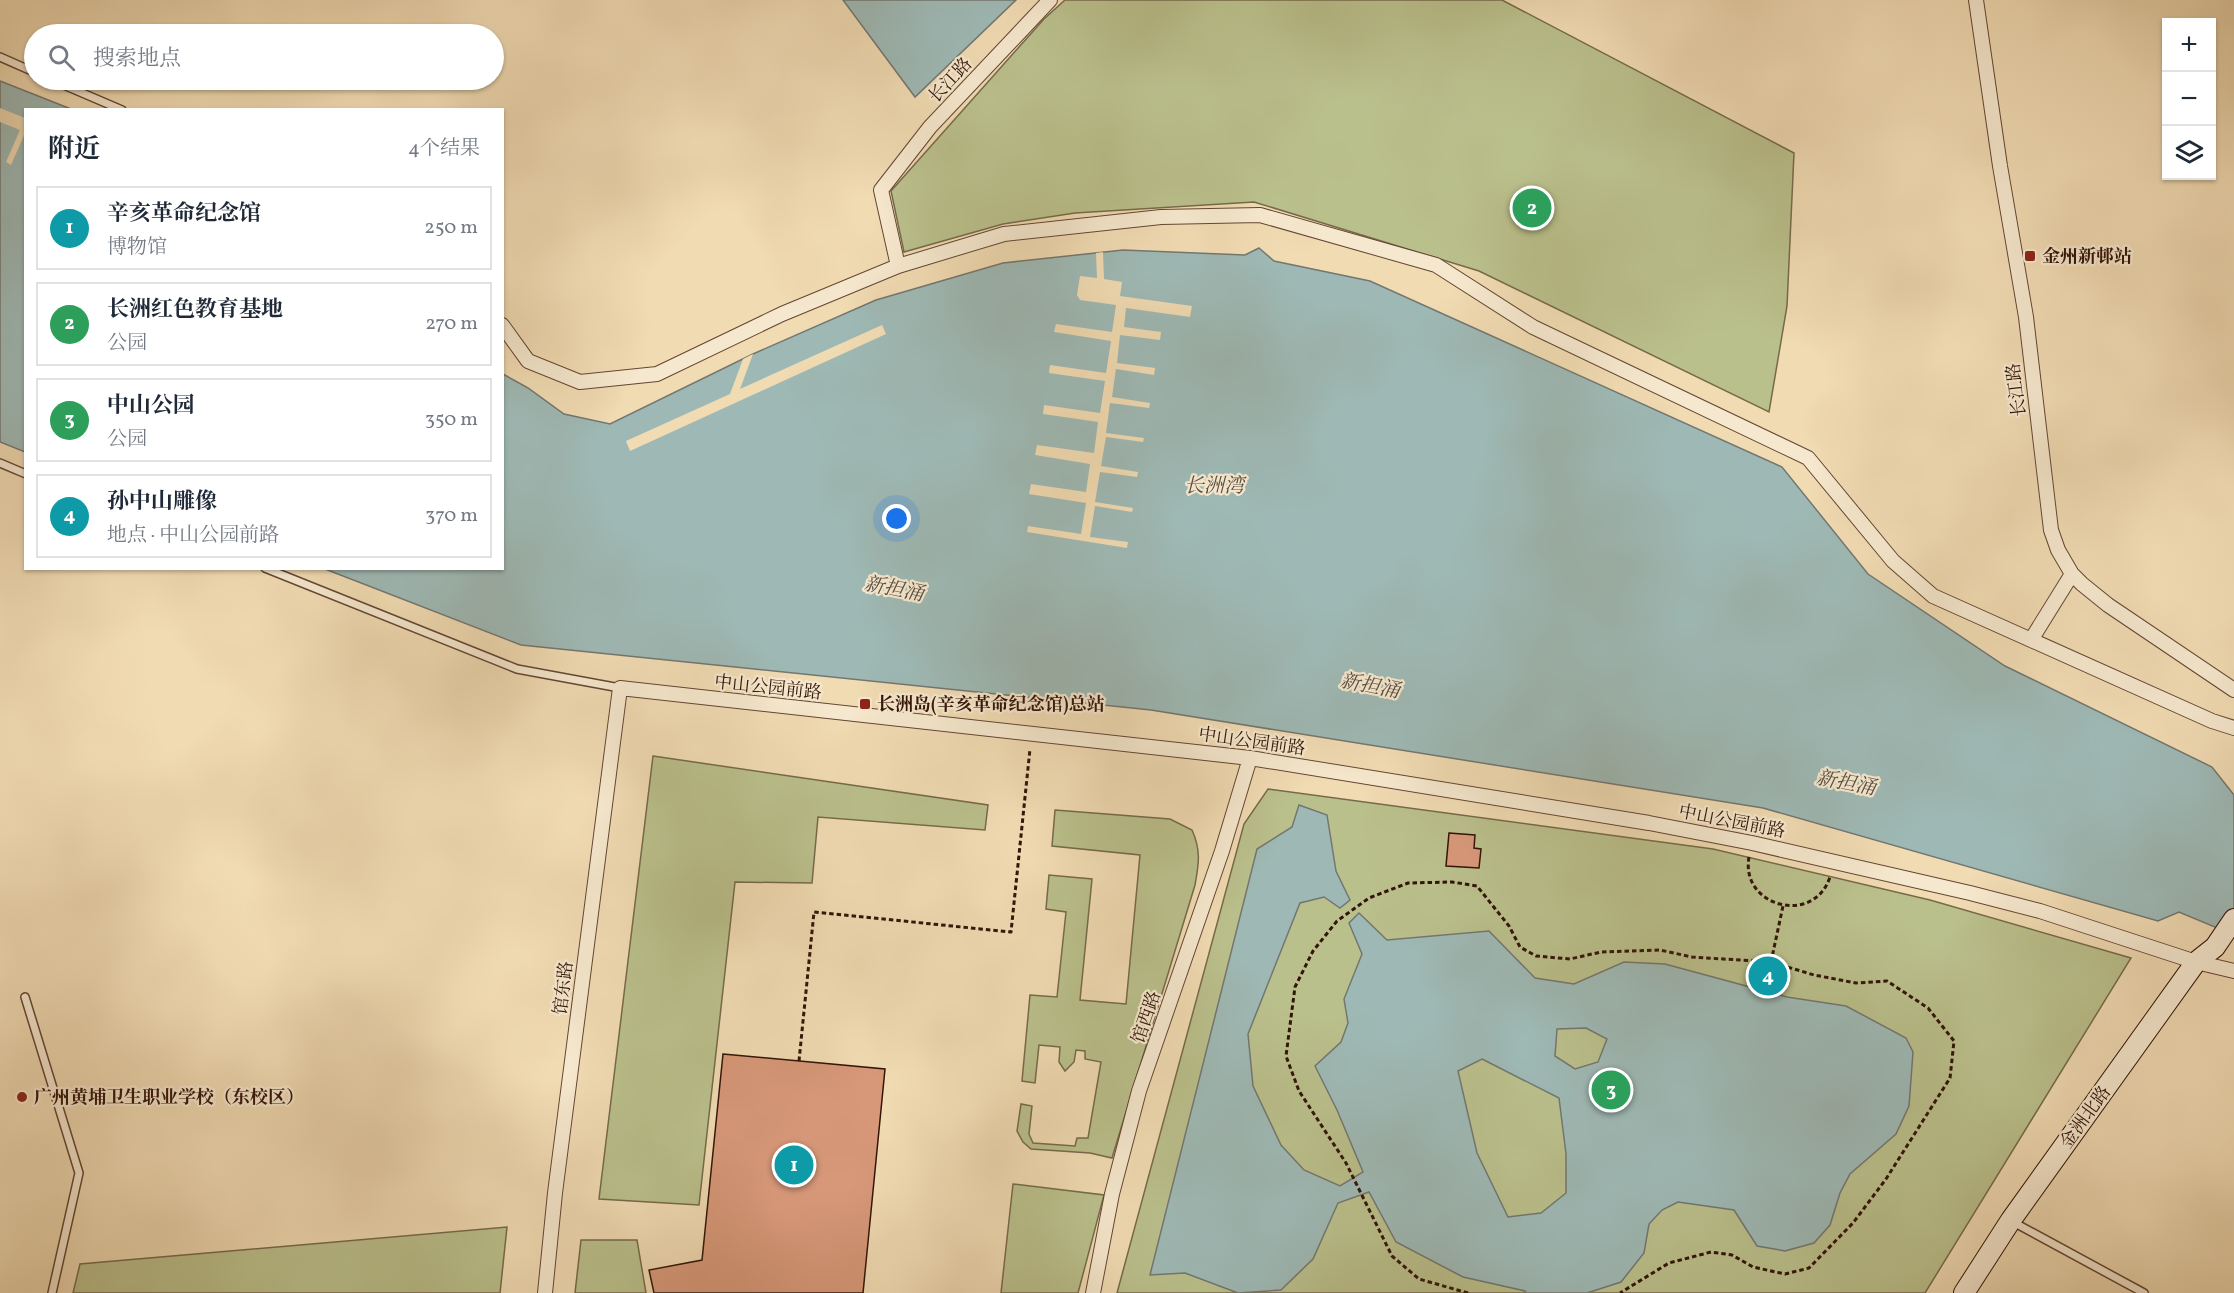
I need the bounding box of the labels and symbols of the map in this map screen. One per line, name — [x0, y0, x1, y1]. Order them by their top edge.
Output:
street label: 长江路 — [924, 53, 979, 109]
pin: 2 — [1512, 186, 1552, 230]
place label: 金州新邨站 — [2042, 245, 2132, 270]
marker: 金州新邨站 — [2023, 249, 2037, 263]
street label: 长江路 — [2002, 361, 2033, 418]
water label: 长洲湾 — [1184, 473, 1247, 501]
your location — [882, 504, 911, 533]
water label: 新担涌 — [861, 570, 928, 610]
water label: 新担涌 — [1337, 667, 1404, 707]
street label: 中山公园前路 — [713, 670, 823, 707]
place label: 长洲岛(辛亥革命纪念馆)总站 — [877, 693, 1105, 718]
marker: 长洲岛(辛亥革命纪念馆)总站 — [858, 697, 872, 711]
street label: 中山公园前路 — [1197, 723, 1307, 762]
water label: 新担涌 — [1813, 764, 1880, 804]
street label: 中山公园前路 — [1676, 800, 1787, 845]
pin: 4 — [1748, 954, 1788, 998]
street label: 馆东路 — [549, 960, 580, 1017]
street label: 馆西路 — [1127, 988, 1168, 1047]
pin: 3 — [1592, 1068, 1630, 1112]
street label: 金洲北路 — [2055, 1081, 2117, 1154]
place label: 广州黄埔卫生职业学校（东校区） — [34, 1086, 304, 1111]
marker: 广州黄埔卫生职业学校（东校区） — [15, 1090, 29, 1104]
pin: 1 — [774, 1142, 814, 1188]

